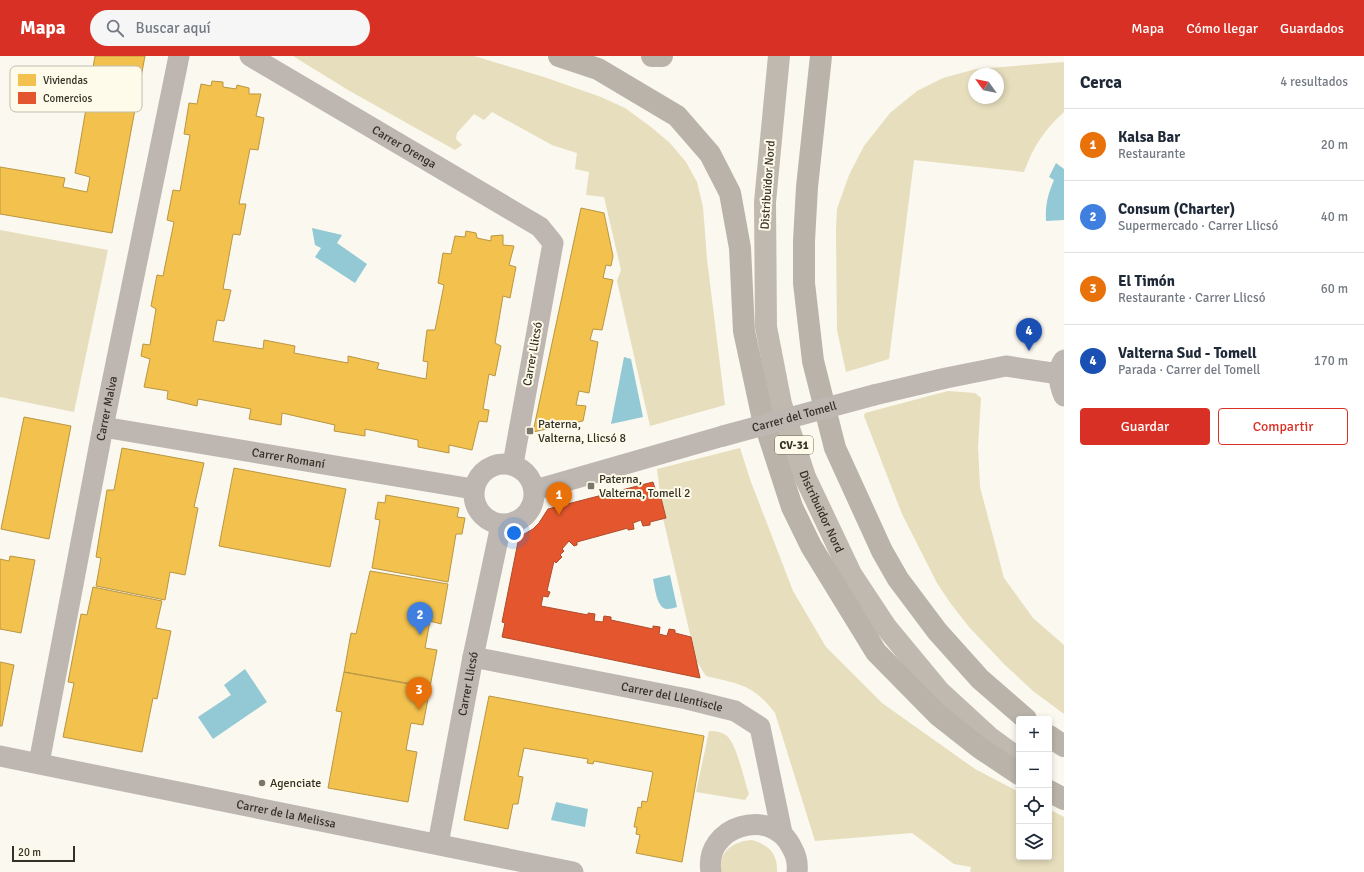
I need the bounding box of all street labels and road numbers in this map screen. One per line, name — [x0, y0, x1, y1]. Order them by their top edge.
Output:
street label: Carrer Orenga — [369, 122, 439, 172]
street label: Distribuïdor Nord — [757, 140, 779, 230]
street label: Carrer Llicsó — [520, 321, 546, 387]
street label: Carrer Malva — [93, 375, 121, 442]
street label: Carrer del Tomell — [750, 398, 839, 435]
road number: CV-31 — [775, 436, 813, 454]
street label: Carrer Romaní — [251, 445, 327, 472]
street label: Distribuïdor Nord — [796, 468, 847, 555]
street label: Carrer Llicsó — [455, 650, 481, 717]
street label: Carrer del Llentiscle — [620, 679, 724, 715]
street label: Carrer de la Melissa — [235, 797, 337, 831]

